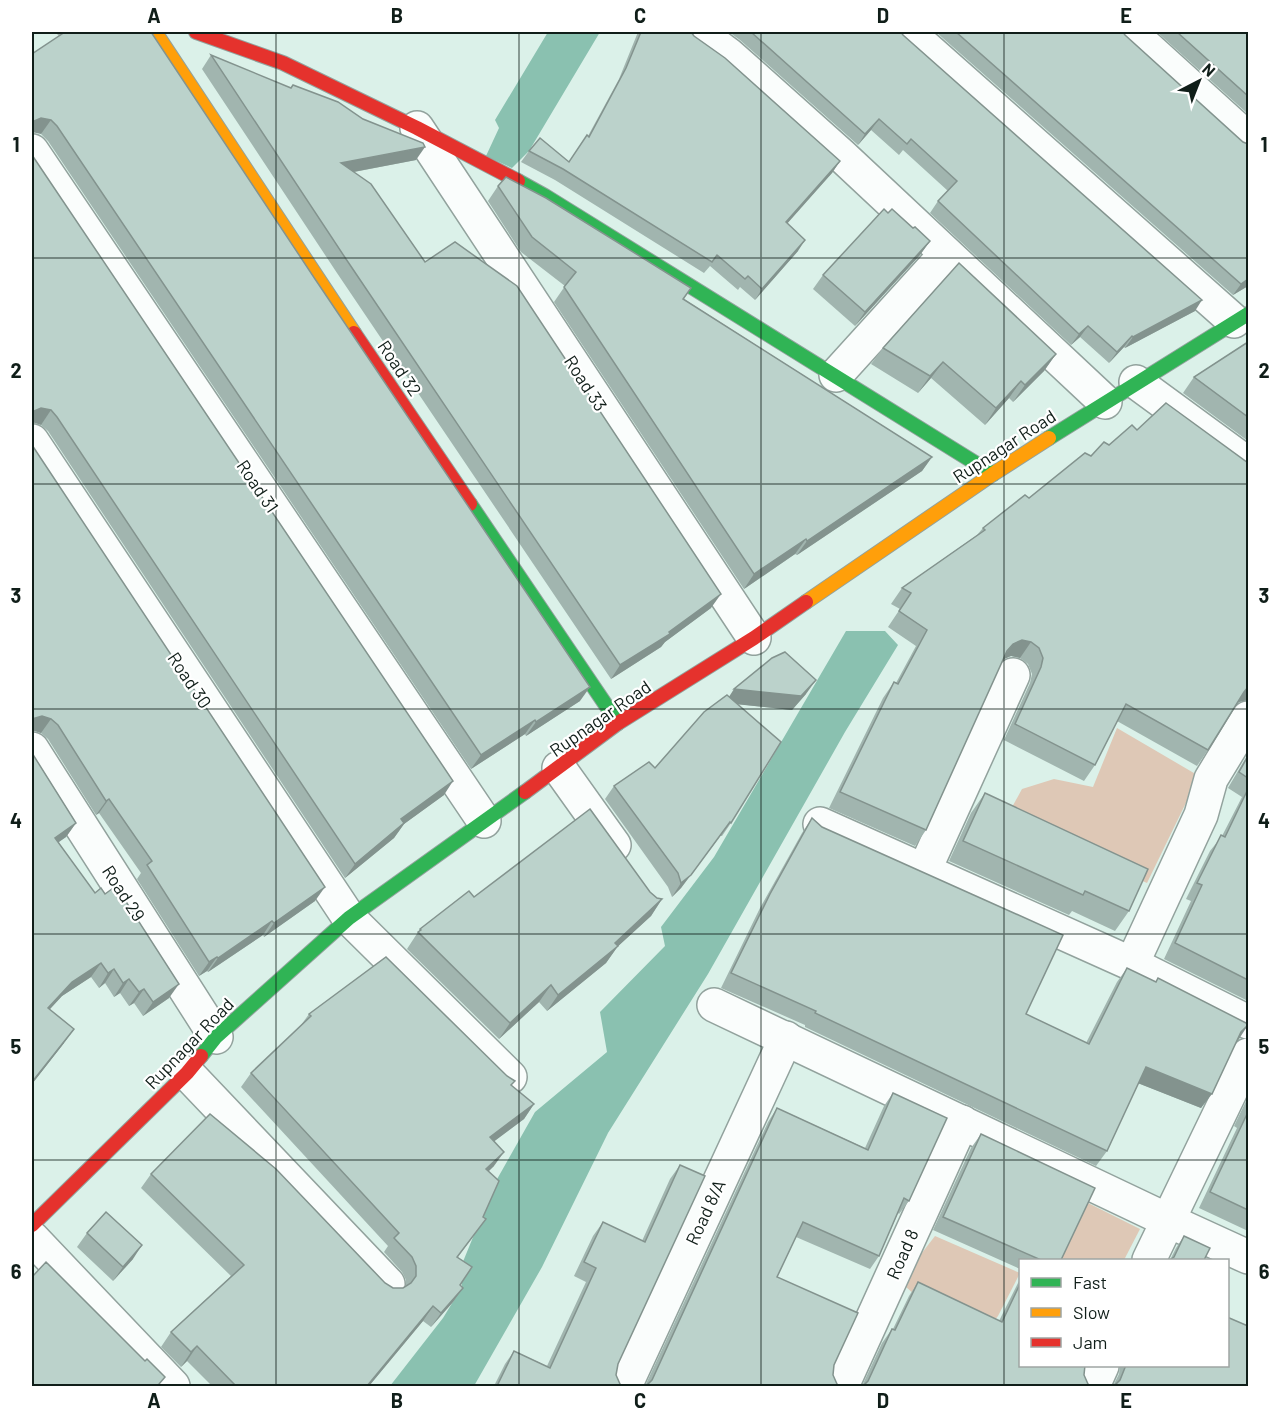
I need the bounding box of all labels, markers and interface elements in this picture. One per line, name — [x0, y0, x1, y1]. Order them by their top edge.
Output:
text: A — [147, 3, 161, 27]
text: B — [391, 3, 403, 27]
text: C — [634, 3, 646, 27]
text: D — [877, 3, 889, 27]
text: E — [1120, 3, 1132, 27]
north arrow — [1169, 51, 1229, 111]
text: N — [1199, 59, 1220, 80]
text: 1 — [12, 132, 20, 156]
text: 1 — [1260, 132, 1268, 156]
street label: Road 32 — [373, 336, 427, 400]
street label: Road 33 — [560, 351, 612, 415]
text: 2 — [10, 358, 22, 382]
text: 2 — [1258, 358, 1270, 382]
street label: Rupnagar Road — [948, 405, 1060, 487]
street label: Road 31 — [232, 455, 284, 517]
text: 3 — [11, 583, 21, 607]
text: 3 — [1259, 583, 1269, 607]
street label: Road 30 — [163, 648, 217, 712]
street label: Rupnagar Road — [545, 675, 655, 761]
text: 4 — [10, 808, 22, 832]
text: 4 — [1258, 808, 1270, 832]
street label: Road 29 — [98, 861, 150, 925]
street label: Rupnagar Road — [140, 993, 238, 1093]
text: 5 — [11, 1034, 22, 1058]
text: 5 — [1259, 1034, 1270, 1058]
street label: Road 8/A — [680, 1176, 730, 1248]
street label: Road 8 — [881, 1225, 923, 1283]
text: 6 — [11, 1259, 22, 1283]
legend — [1019, 1259, 1229, 1367]
text: 6 — [1259, 1259, 1270, 1283]
text: Fast — [1073, 1271, 1107, 1293]
text: Slow — [1073, 1301, 1110, 1323]
text: Jam — [1073, 1331, 1107, 1353]
text: A — [147, 1388, 161, 1412]
text: B — [391, 1388, 403, 1412]
text: C — [634, 1388, 646, 1412]
text: D — [877, 1388, 889, 1412]
text: E — [1120, 1388, 1132, 1412]

